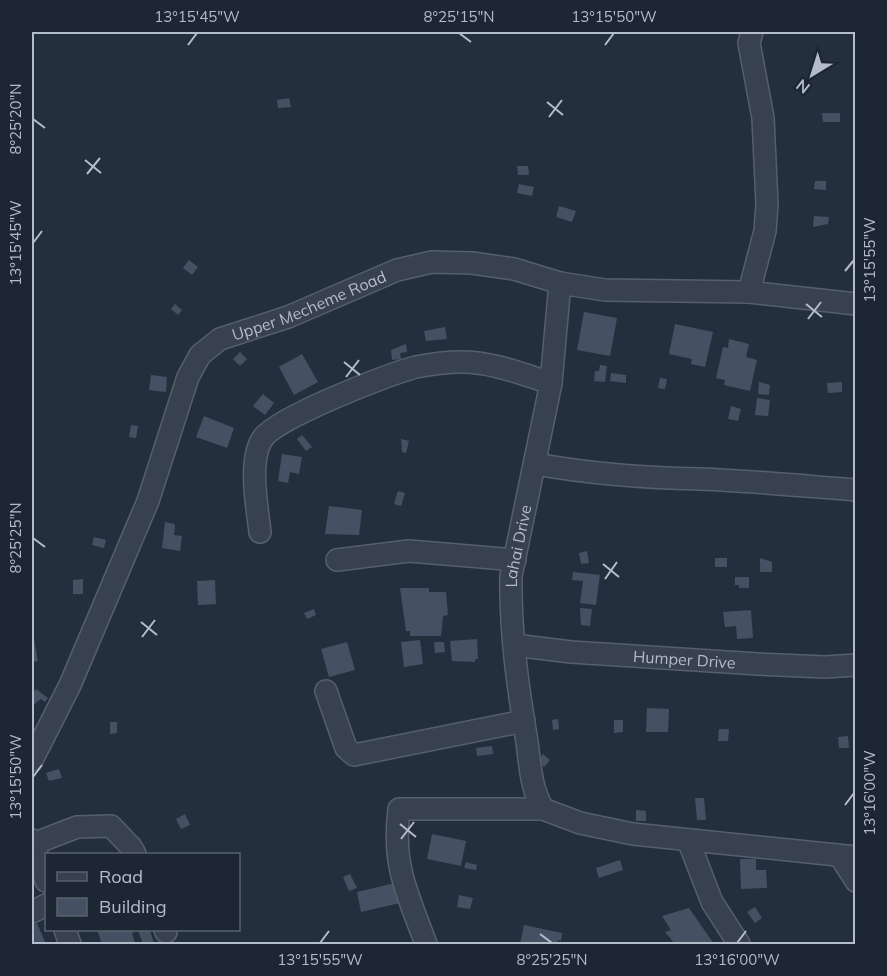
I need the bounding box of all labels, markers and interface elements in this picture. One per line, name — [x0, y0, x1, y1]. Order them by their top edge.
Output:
text: 13°15'45"W — [154, 7, 240, 26]
text: 8°25'15"N — [424, 7, 494, 26]
text: 13°15'50"W — [571, 7, 657, 26]
north arrow — [782, 45, 842, 105]
text: N — [792, 75, 814, 98]
text: 8°25'20"N — [6, 84, 25, 154]
text: 13°15'45"W — [6, 200, 25, 286]
text: 13°15'55"W — [860, 217, 879, 303]
street label: Upper Mecheme Road — [229, 266, 389, 345]
text: 8°25'25"N — [6, 503, 25, 573]
street label: Lahai Drive — [501, 503, 536, 587]
street label: Humper Drive — [633, 646, 736, 673]
text: 13°15'50"W — [6, 734, 25, 820]
text: 13°16'00"W — [860, 750, 879, 836]
legend — [45, 853, 240, 931]
text: Road — [99, 865, 143, 888]
text: Building — [99, 895, 167, 918]
text: 13°15'55"W — [277, 950, 363, 969]
text: 8°25'25"N — [517, 950, 587, 969]
text: 13°16'00"W — [694, 950, 780, 969]

